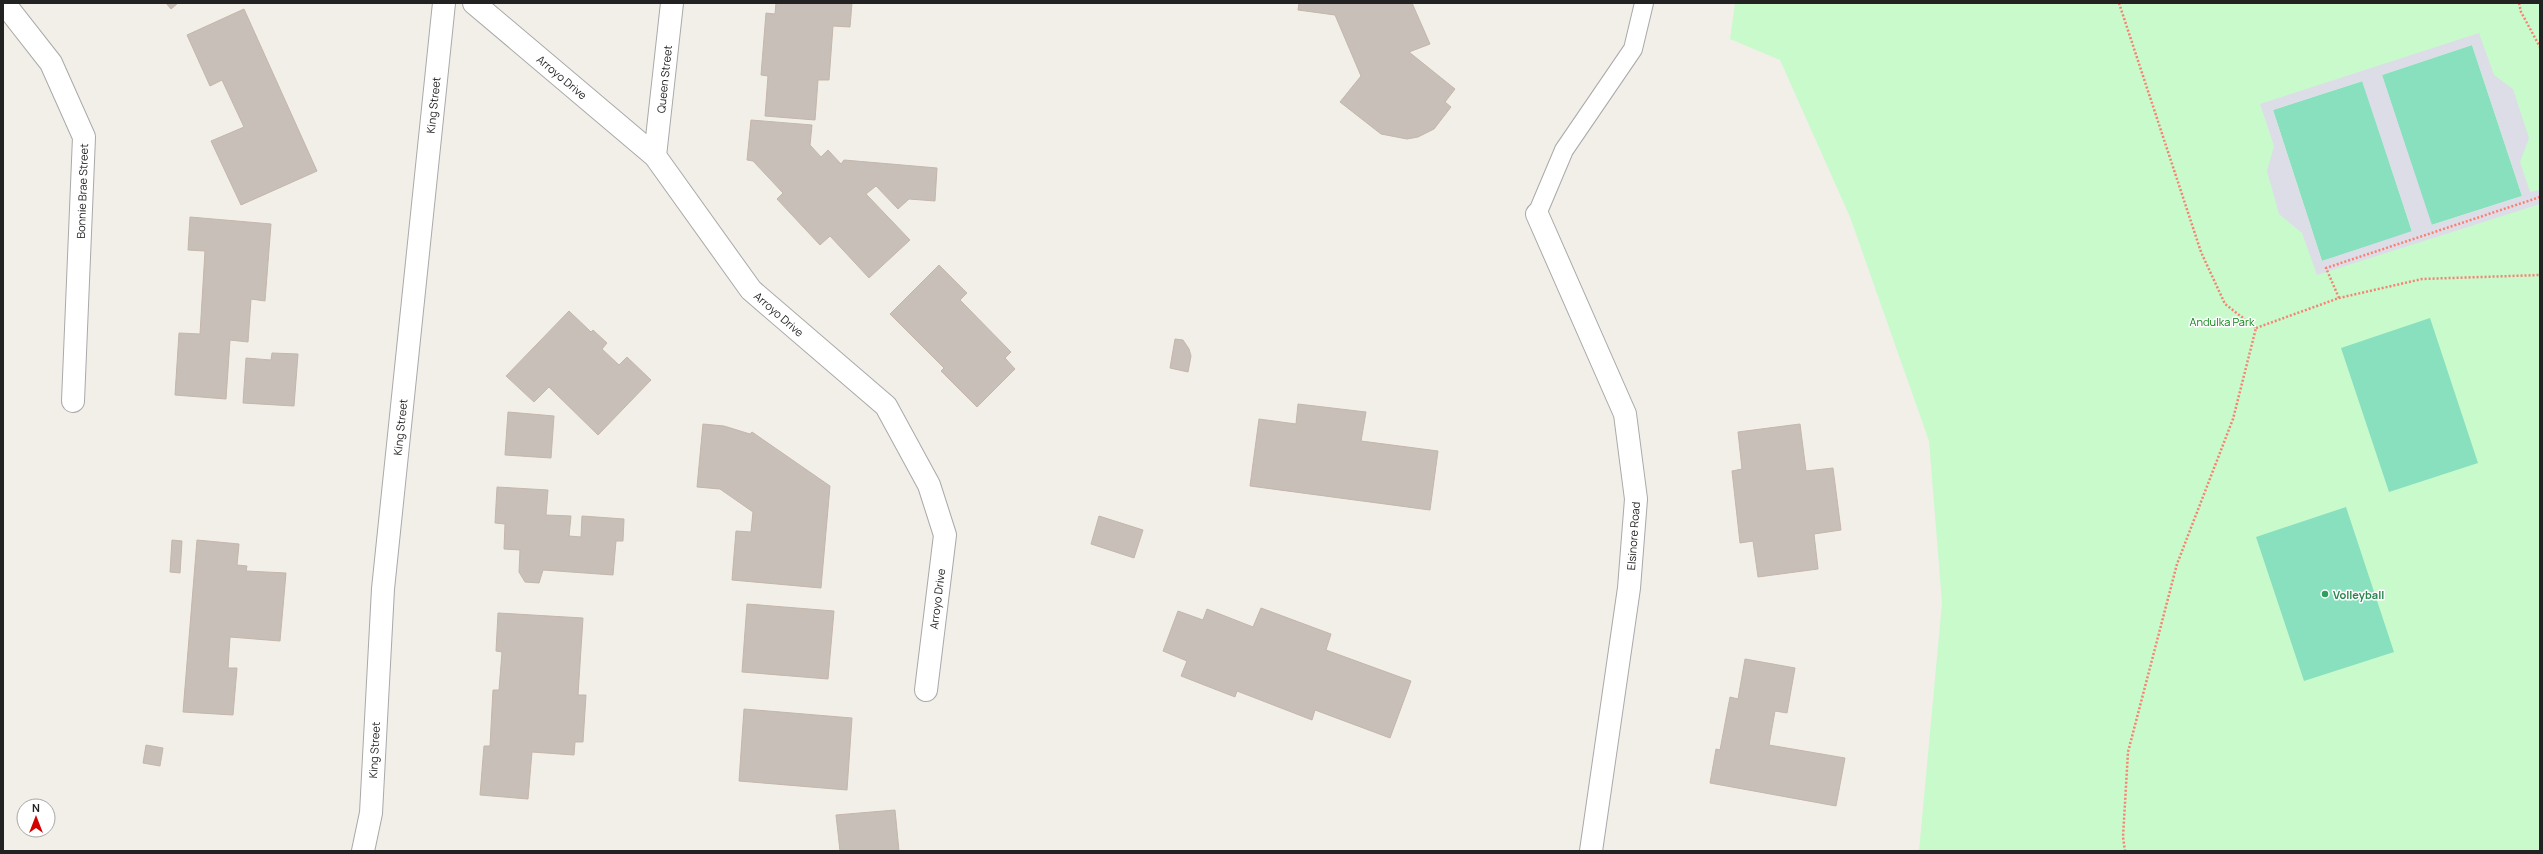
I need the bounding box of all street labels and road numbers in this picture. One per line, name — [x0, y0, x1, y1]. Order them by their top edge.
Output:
street label: Queen Street — [653, 44, 675, 114]
street label: Arroyo Drive — [534, 52, 591, 103]
street label: King Street — [423, 76, 443, 134]
street label: Bonnie Brae Street — [73, 143, 91, 239]
street label: Arroyo Drive — [751, 288, 807, 340]
street label: King Street — [390, 398, 410, 456]
street label: Elsinore Road — [1623, 501, 1643, 571]
street label: Arroyo Drive — [926, 567, 948, 630]
street label: King Street — [365, 721, 383, 779]

